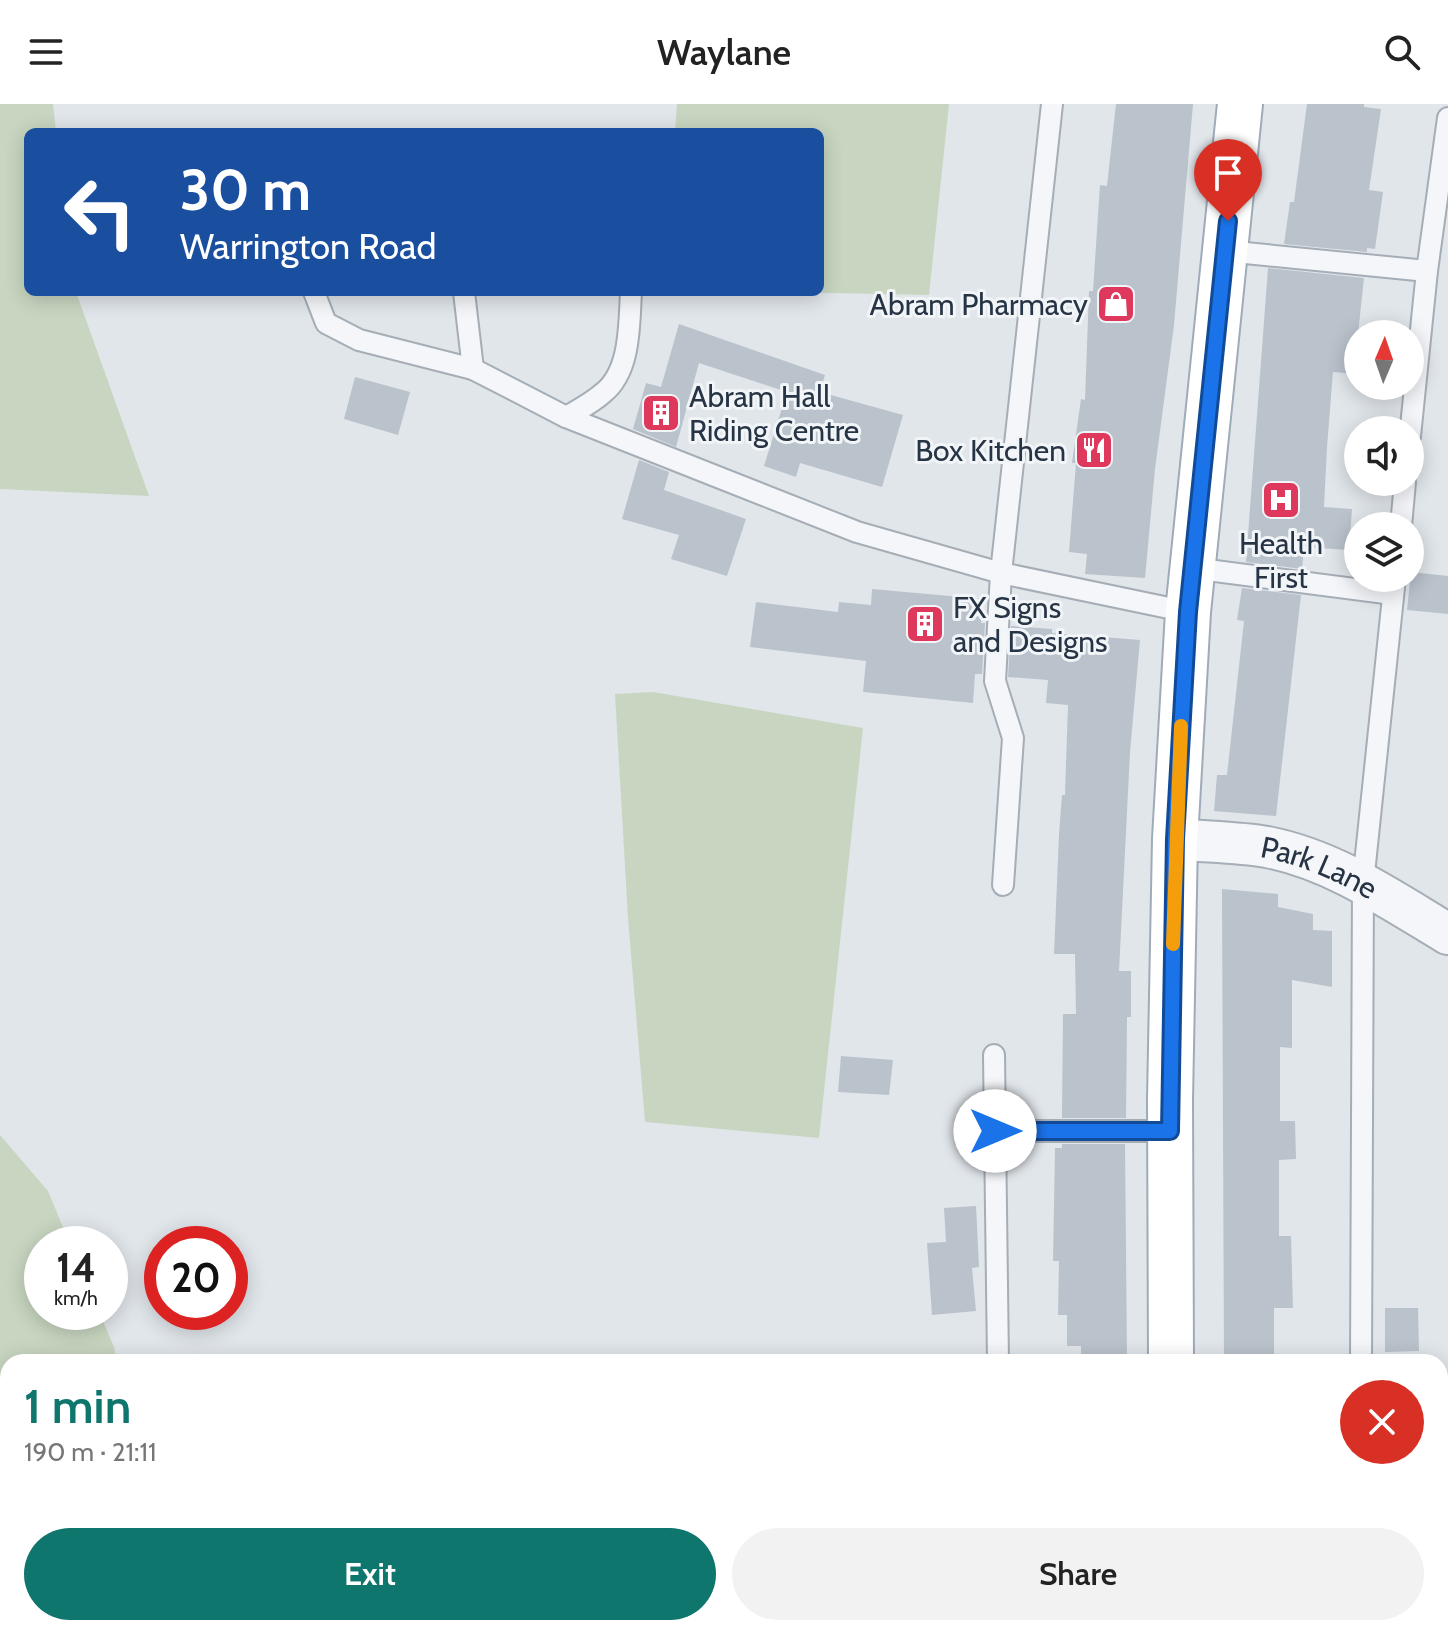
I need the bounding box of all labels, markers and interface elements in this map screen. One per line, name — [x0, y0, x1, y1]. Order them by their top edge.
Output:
icon: menu — [24, 30, 68, 74]
text: Waylane — [657, 30, 791, 74]
icon: search — [1380, 30, 1424, 74]
pin — [1194, 139, 1262, 221]
icon: arrive — [1206, 151, 1250, 195]
text: 30 m — [180, 156, 311, 224]
icon: left — [48, 160, 152, 264]
text: Warrington Road — [180, 224, 436, 268]
shop icon: Abram Pharmacy — [1095, 283, 1137, 325]
place label: Abram Pharmacy — [870, 286, 1088, 323]
north arrow — [1344, 320, 1424, 400]
map controls — [1344, 320, 1424, 592]
place label: Abram Hall Riding Centre — [689, 378, 859, 449]
building icon: Abram Hall Riding Centre — [640, 392, 682, 434]
button: sound — [1344, 416, 1424, 496]
restaurant icon: Box Kitchen — [1073, 429, 1115, 471]
place label: Box Kitchen — [915, 432, 1066, 469]
hospital icon: Health First — [1260, 479, 1302, 521]
button: layers — [1344, 512, 1424, 592]
place label: Health First — [1239, 525, 1323, 596]
place label: FX Signs and Designs — [953, 589, 1107, 660]
building icon: FX Signs and Designs — [904, 603, 946, 645]
street label: Park Lane — [1258, 828, 1384, 906]
position arrow — [953, 1089, 1037, 1173]
speed limit sign: 20 — [144, 1226, 248, 1330]
text: 14 — [56, 1243, 96, 1292]
text: km/h — [54, 1286, 98, 1310]
text: 1 min — [24, 1377, 131, 1435]
button: close — [1340, 1380, 1424, 1464]
text: 190 m · 21:11 — [24, 1436, 156, 1468]
button: Exit — [24, 1528, 716, 1620]
button: Share — [732, 1528, 1424, 1620]

